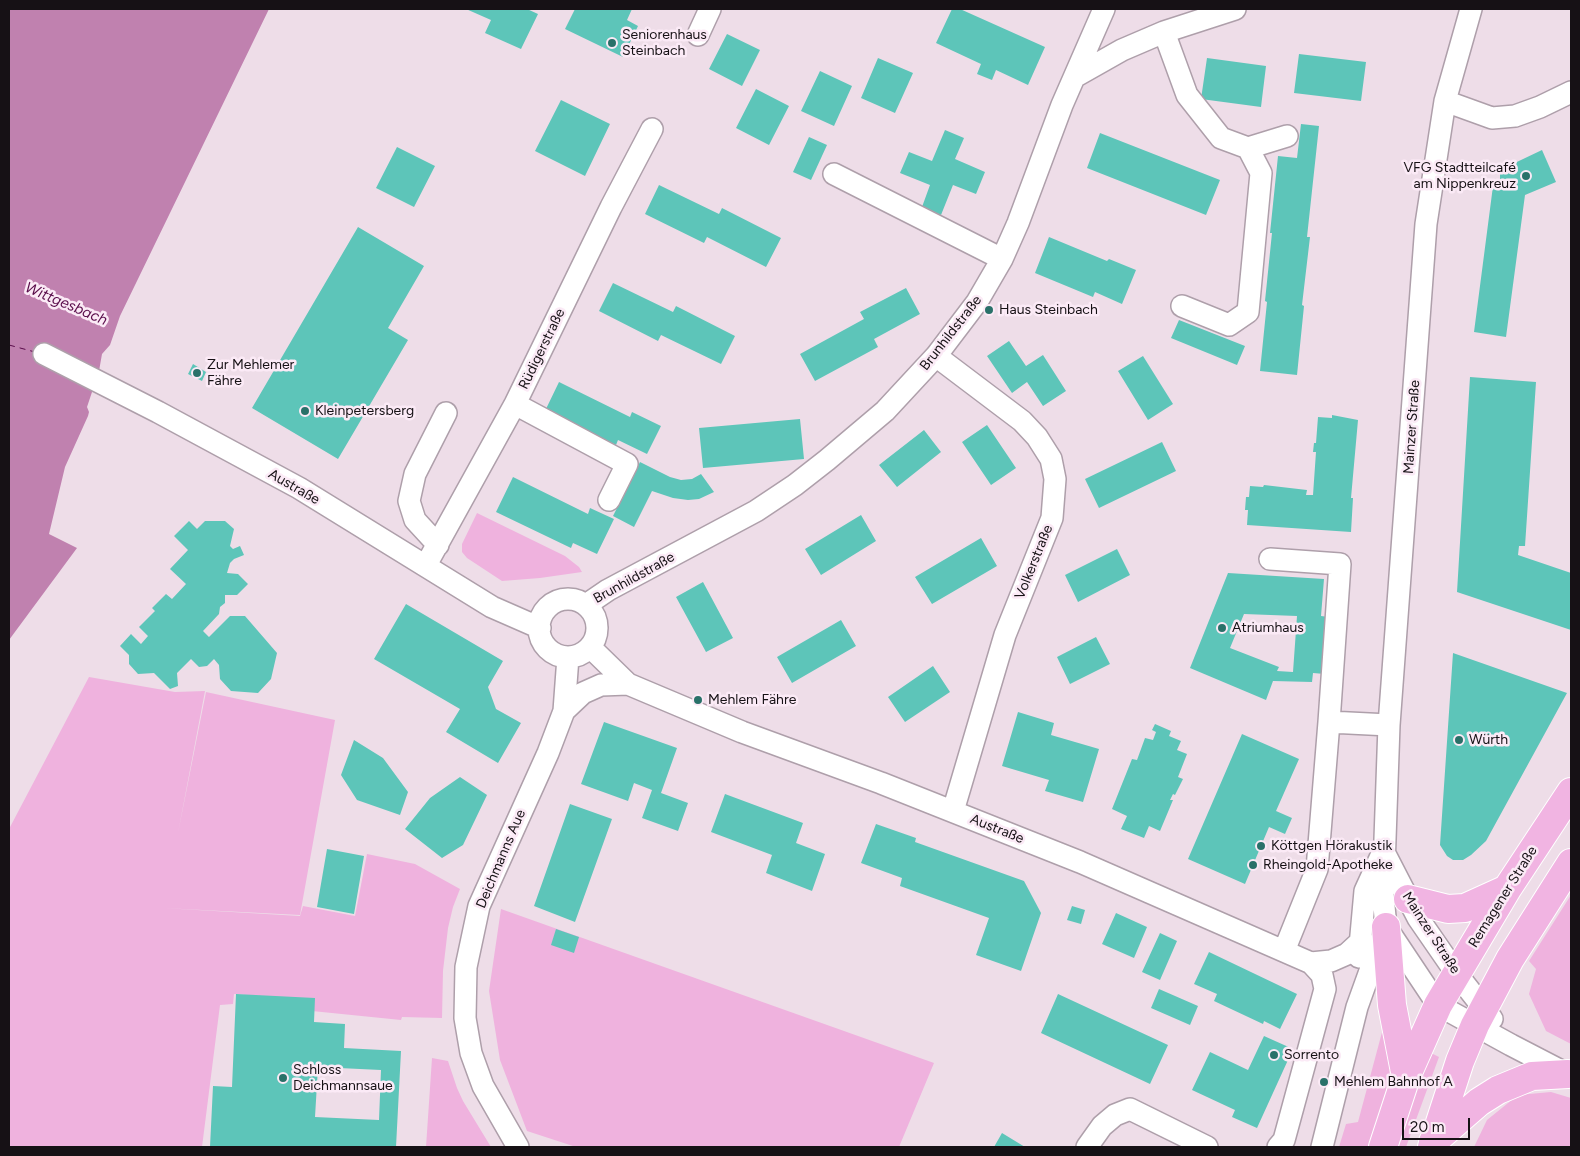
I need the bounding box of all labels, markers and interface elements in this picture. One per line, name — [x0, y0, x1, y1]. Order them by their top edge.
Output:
place label: Seniorenhaus Steinbach — [622, 27, 707, 59]
marker: Seniorenhaus Steinbach — [606, 37, 618, 49]
place label: VFG Stadtteilcafé am Nippenkreuz — [1403, 160, 1516, 192]
marker: VFG Stadtteilcafé am Nippenkreuz — [1520, 170, 1532, 182]
water label: Wittgesbach — [22, 279, 110, 329]
street label: Brunhildstraße — [917, 292, 985, 374]
place label: Haus Steinbach — [999, 302, 1098, 318]
marker: Haus Steinbach — [983, 304, 995, 316]
street label: Rüdigerstraße — [515, 306, 569, 392]
place label: Zur Mehlemer Fähre — [207, 357, 294, 390]
marker: Zur Mehlemer Fähre — [191, 367, 203, 379]
street label: Mainzer Straße — [1400, 380, 1424, 474]
place label: Kleinpetersberg — [315, 403, 414, 419]
marker: Kleinpetersberg — [299, 405, 311, 417]
street label: Austraße — [265, 466, 323, 508]
street label: Volkerstraße — [1011, 522, 1057, 602]
street label: Brunhildstraße — [590, 549, 678, 607]
place label: Atriumhaus — [1232, 620, 1304, 636]
marker: Atriumhaus — [1216, 622, 1228, 634]
place label: Mehlem Fähre — [708, 692, 796, 708]
marker: Mehlem Fähre — [692, 694, 704, 706]
place label: Würth — [1469, 732, 1508, 748]
marker: Würth — [1453, 734, 1465, 746]
street label: Deichmanns Aue — [473, 807, 529, 911]
street label: Austraße — [968, 811, 1026, 847]
place label: Köttgen Hörakustik — [1271, 838, 1392, 854]
marker: Köttgen Hörakustik — [1255, 840, 1267, 852]
street label: Remagener Straße — [1465, 843, 1541, 951]
place label: Rheingold-Apotheke — [1263, 857, 1393, 873]
marker: Rheingold-Apotheke — [1247, 859, 1259, 871]
street label: Mainzer Straße — [1398, 889, 1464, 977]
place label: Sorrento — [1284, 1047, 1339, 1063]
marker: Sorrento — [1268, 1049, 1280, 1061]
place label: Schloss Deichmannsaue — [293, 1062, 393, 1094]
marker: Schloss Deichmannsaue — [277, 1072, 289, 1084]
place label: Mehlem Bahnhof A — [1334, 1074, 1453, 1090]
marker: Mehlem Bahnhof A — [1318, 1076, 1330, 1088]
scale bar — [1405, 1108, 1472, 1140]
text: 20 m — [1410, 1118, 1444, 1136]

